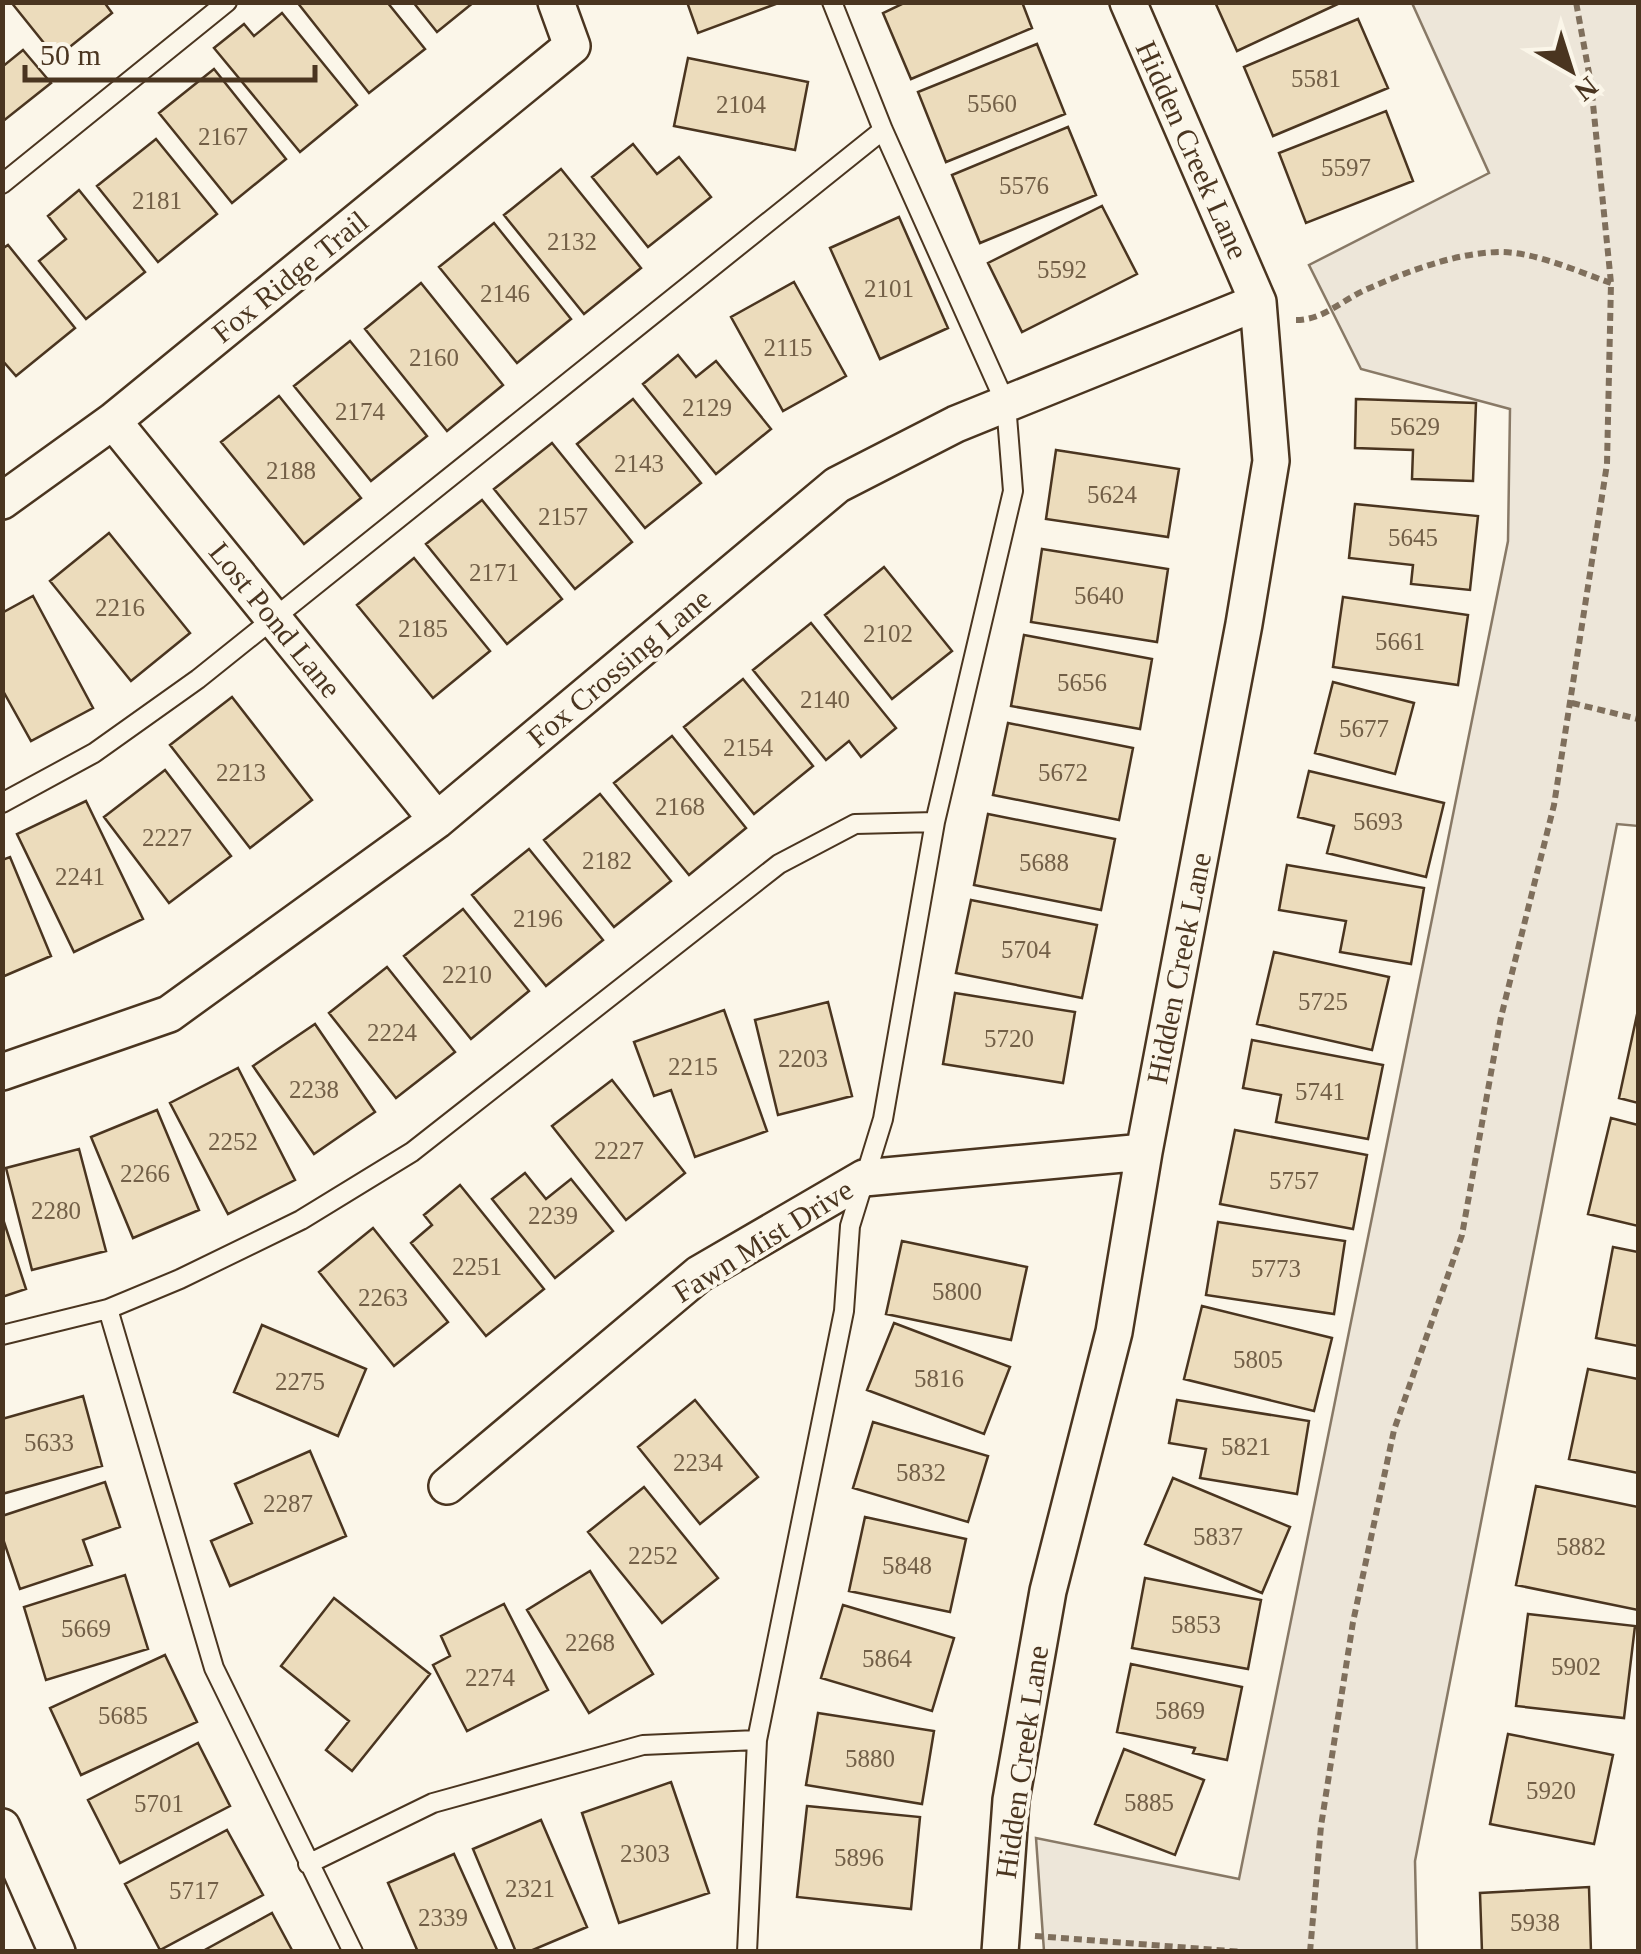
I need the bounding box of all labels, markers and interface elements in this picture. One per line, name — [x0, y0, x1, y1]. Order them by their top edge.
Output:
scale bar — [25, 20, 315, 82]
north arrow — [1521, 20, 1621, 120]
street label: Hidden Creek Lane — [1130, 36, 1255, 264]
text: 50 m — [40, 38, 101, 71]
house number: 5581 — [1291, 65, 1341, 92]
text: N — [1569, 71, 1604, 107]
house number: 5560 — [967, 90, 1017, 117]
house number: 2104 — [716, 91, 767, 118]
house number: 2167 — [198, 123, 248, 150]
house number: 5597 — [1321, 154, 1371, 181]
house number: 5576 — [999, 172, 1049, 199]
house number: 2181 — [132, 187, 182, 214]
street label: Fox Ridge Trail — [205, 204, 374, 349]
house number: 2132 — [547, 228, 597, 255]
house number: 5592 — [1037, 256, 1087, 283]
house number: 2101 — [864, 275, 914, 302]
house number: 2146 — [480, 280, 530, 307]
house number: 2115 — [763, 334, 813, 361]
house number: 2160 — [409, 344, 459, 371]
house number: 2129 — [682, 394, 732, 421]
house number: 2174 — [335, 398, 386, 425]
house number: 5629 — [1390, 413, 1440, 440]
house number: 2143 — [614, 450, 664, 477]
house number: 2188 — [266, 457, 316, 484]
house number: 5624 — [1087, 481, 1138, 508]
house number: 2157 — [538, 503, 588, 530]
house number: 5645 — [1388, 524, 1438, 551]
street label: Lost Pond Lane — [203, 535, 348, 704]
house number: 2171 — [469, 559, 519, 586]
street label: Fox Crossing Lane — [521, 582, 717, 754]
house number: 5640 — [1074, 582, 1124, 609]
house number: 2216 — [95, 594, 145, 621]
house number: 2185 — [398, 615, 448, 642]
house number: 2102 — [863, 620, 913, 647]
house number: 5661 — [1375, 628, 1425, 655]
house number: 5656 — [1057, 669, 1107, 696]
house number: 2140 — [800, 686, 850, 713]
house number: 5677 — [1339, 715, 1389, 742]
house number: 2154 — [723, 734, 774, 761]
house number: 2213 — [216, 759, 266, 786]
house number: 5672 — [1038, 759, 1088, 786]
house number: 2168 — [655, 793, 705, 820]
house number: 5693 — [1353, 808, 1403, 835]
house number: 2227 — [142, 824, 192, 851]
house number: 2182 — [582, 847, 632, 874]
house number: 5688 — [1019, 849, 1069, 876]
street label: Hidden Creek Lane — [1140, 849, 1217, 1086]
house number: 2241 — [55, 863, 105, 890]
house number: 2196 — [513, 905, 563, 932]
house number: 5704 — [1001, 936, 1052, 963]
house number: 2210 — [442, 961, 492, 988]
house number: 5725 — [1298, 988, 1348, 1015]
house number: 2224 — [367, 1019, 418, 1046]
house number: 5720 — [984, 1025, 1034, 1052]
house number: 2203 — [778, 1045, 828, 1072]
house number: 2215 — [668, 1053, 718, 1080]
house number: 2238 — [289, 1076, 339, 1103]
house number: 5741 — [1295, 1078, 1345, 1105]
house number: 2252 — [208, 1128, 258, 1155]
house number: 2227 — [594, 1137, 644, 1164]
house number: 2266 — [120, 1160, 170, 1187]
house number: 5757 — [1269, 1167, 1319, 1194]
street label: Fawn Mist Drive — [667, 1172, 858, 1309]
house number: 2280 — [31, 1197, 81, 1224]
house number: 2239 — [528, 1202, 578, 1229]
house number: 2251 — [452, 1253, 502, 1280]
house number: 5773 — [1251, 1255, 1301, 1282]
house number: 5800 — [932, 1278, 982, 1305]
house number: 2263 — [358, 1284, 408, 1311]
house number: 5805 — [1233, 1346, 1283, 1373]
house number: 5816 — [914, 1365, 964, 1392]
house number: 2275 — [275, 1368, 325, 1395]
house number: 5633 — [24, 1429, 74, 1456]
house number: 5821 — [1221, 1433, 1271, 1460]
house number: 2234 — [673, 1449, 724, 1476]
house number: 5832 — [896, 1459, 946, 1486]
house number: 2287 — [263, 1490, 313, 1517]
house number: 5837 — [1193, 1523, 1243, 1550]
house number: 5882 — [1556, 1533, 1606, 1560]
house number: 2252 — [628, 1542, 678, 1569]
house number: 5848 — [882, 1552, 932, 1579]
house number: 5853 — [1171, 1611, 1221, 1638]
house number: 5669 — [61, 1615, 111, 1642]
house number: 2268 — [565, 1629, 615, 1656]
street label: Hidden Creek Lane — [989, 1643, 1054, 1881]
house number: 5864 — [862, 1645, 913, 1672]
house number: 5902 — [1551, 1653, 1601, 1680]
house number: 2274 — [465, 1664, 516, 1691]
house number: 5869 — [1155, 1697, 1205, 1724]
house number: 5685 — [98, 1702, 148, 1729]
house number: 5880 — [845, 1745, 895, 1772]
house number: 5920 — [1526, 1777, 1576, 1804]
house number: 5885 — [1124, 1789, 1174, 1816]
house number: 5701 — [134, 1790, 184, 1817]
house number: 2303 — [620, 1840, 670, 1867]
house number: 5896 — [834, 1844, 884, 1871]
house number: 2321 — [505, 1875, 555, 1902]
house number: 5717 — [169, 1877, 219, 1904]
house number: 2339 — [418, 1904, 468, 1931]
house number: 5938 — [1510, 1909, 1560, 1936]

